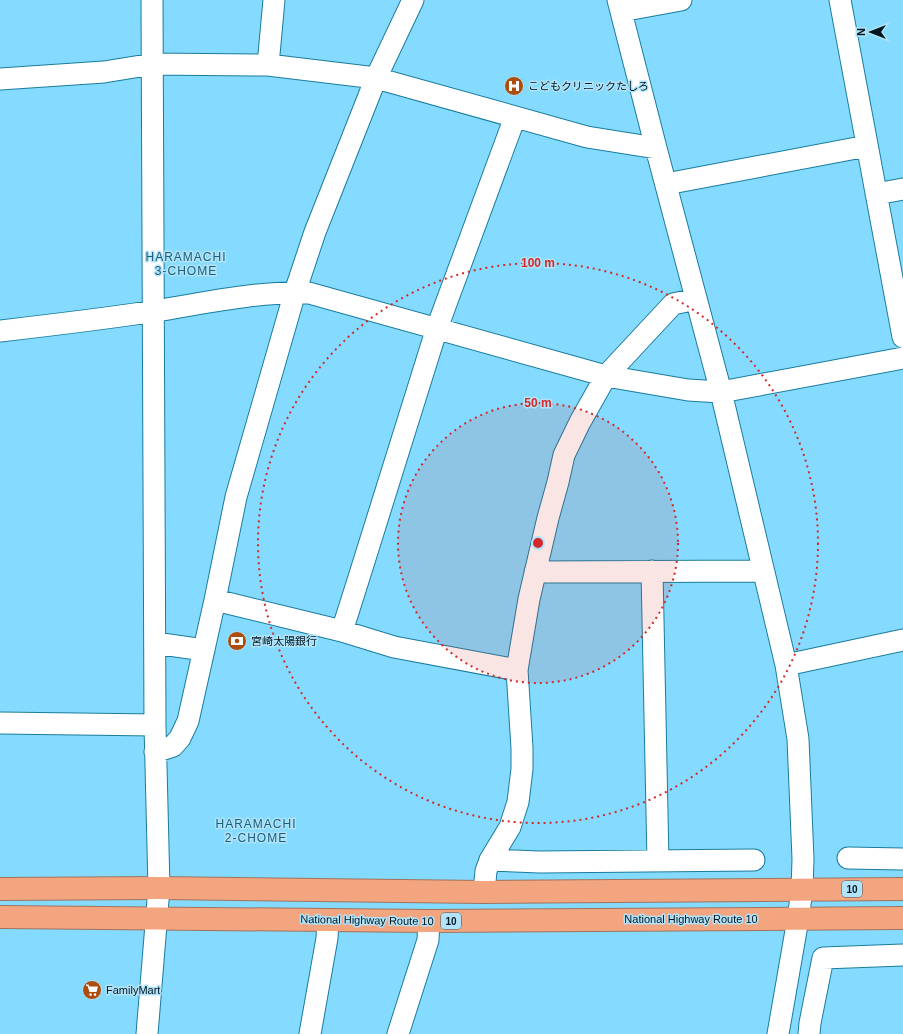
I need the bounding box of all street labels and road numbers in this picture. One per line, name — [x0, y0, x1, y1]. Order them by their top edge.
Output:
road number: 10 — [842, 881, 862, 897]
street label: National Highway Route 10 — [300, 913, 434, 927]
road number: 10 — [441, 913, 461, 929]
street label: National Highway Route 10 — [624, 913, 758, 925]

